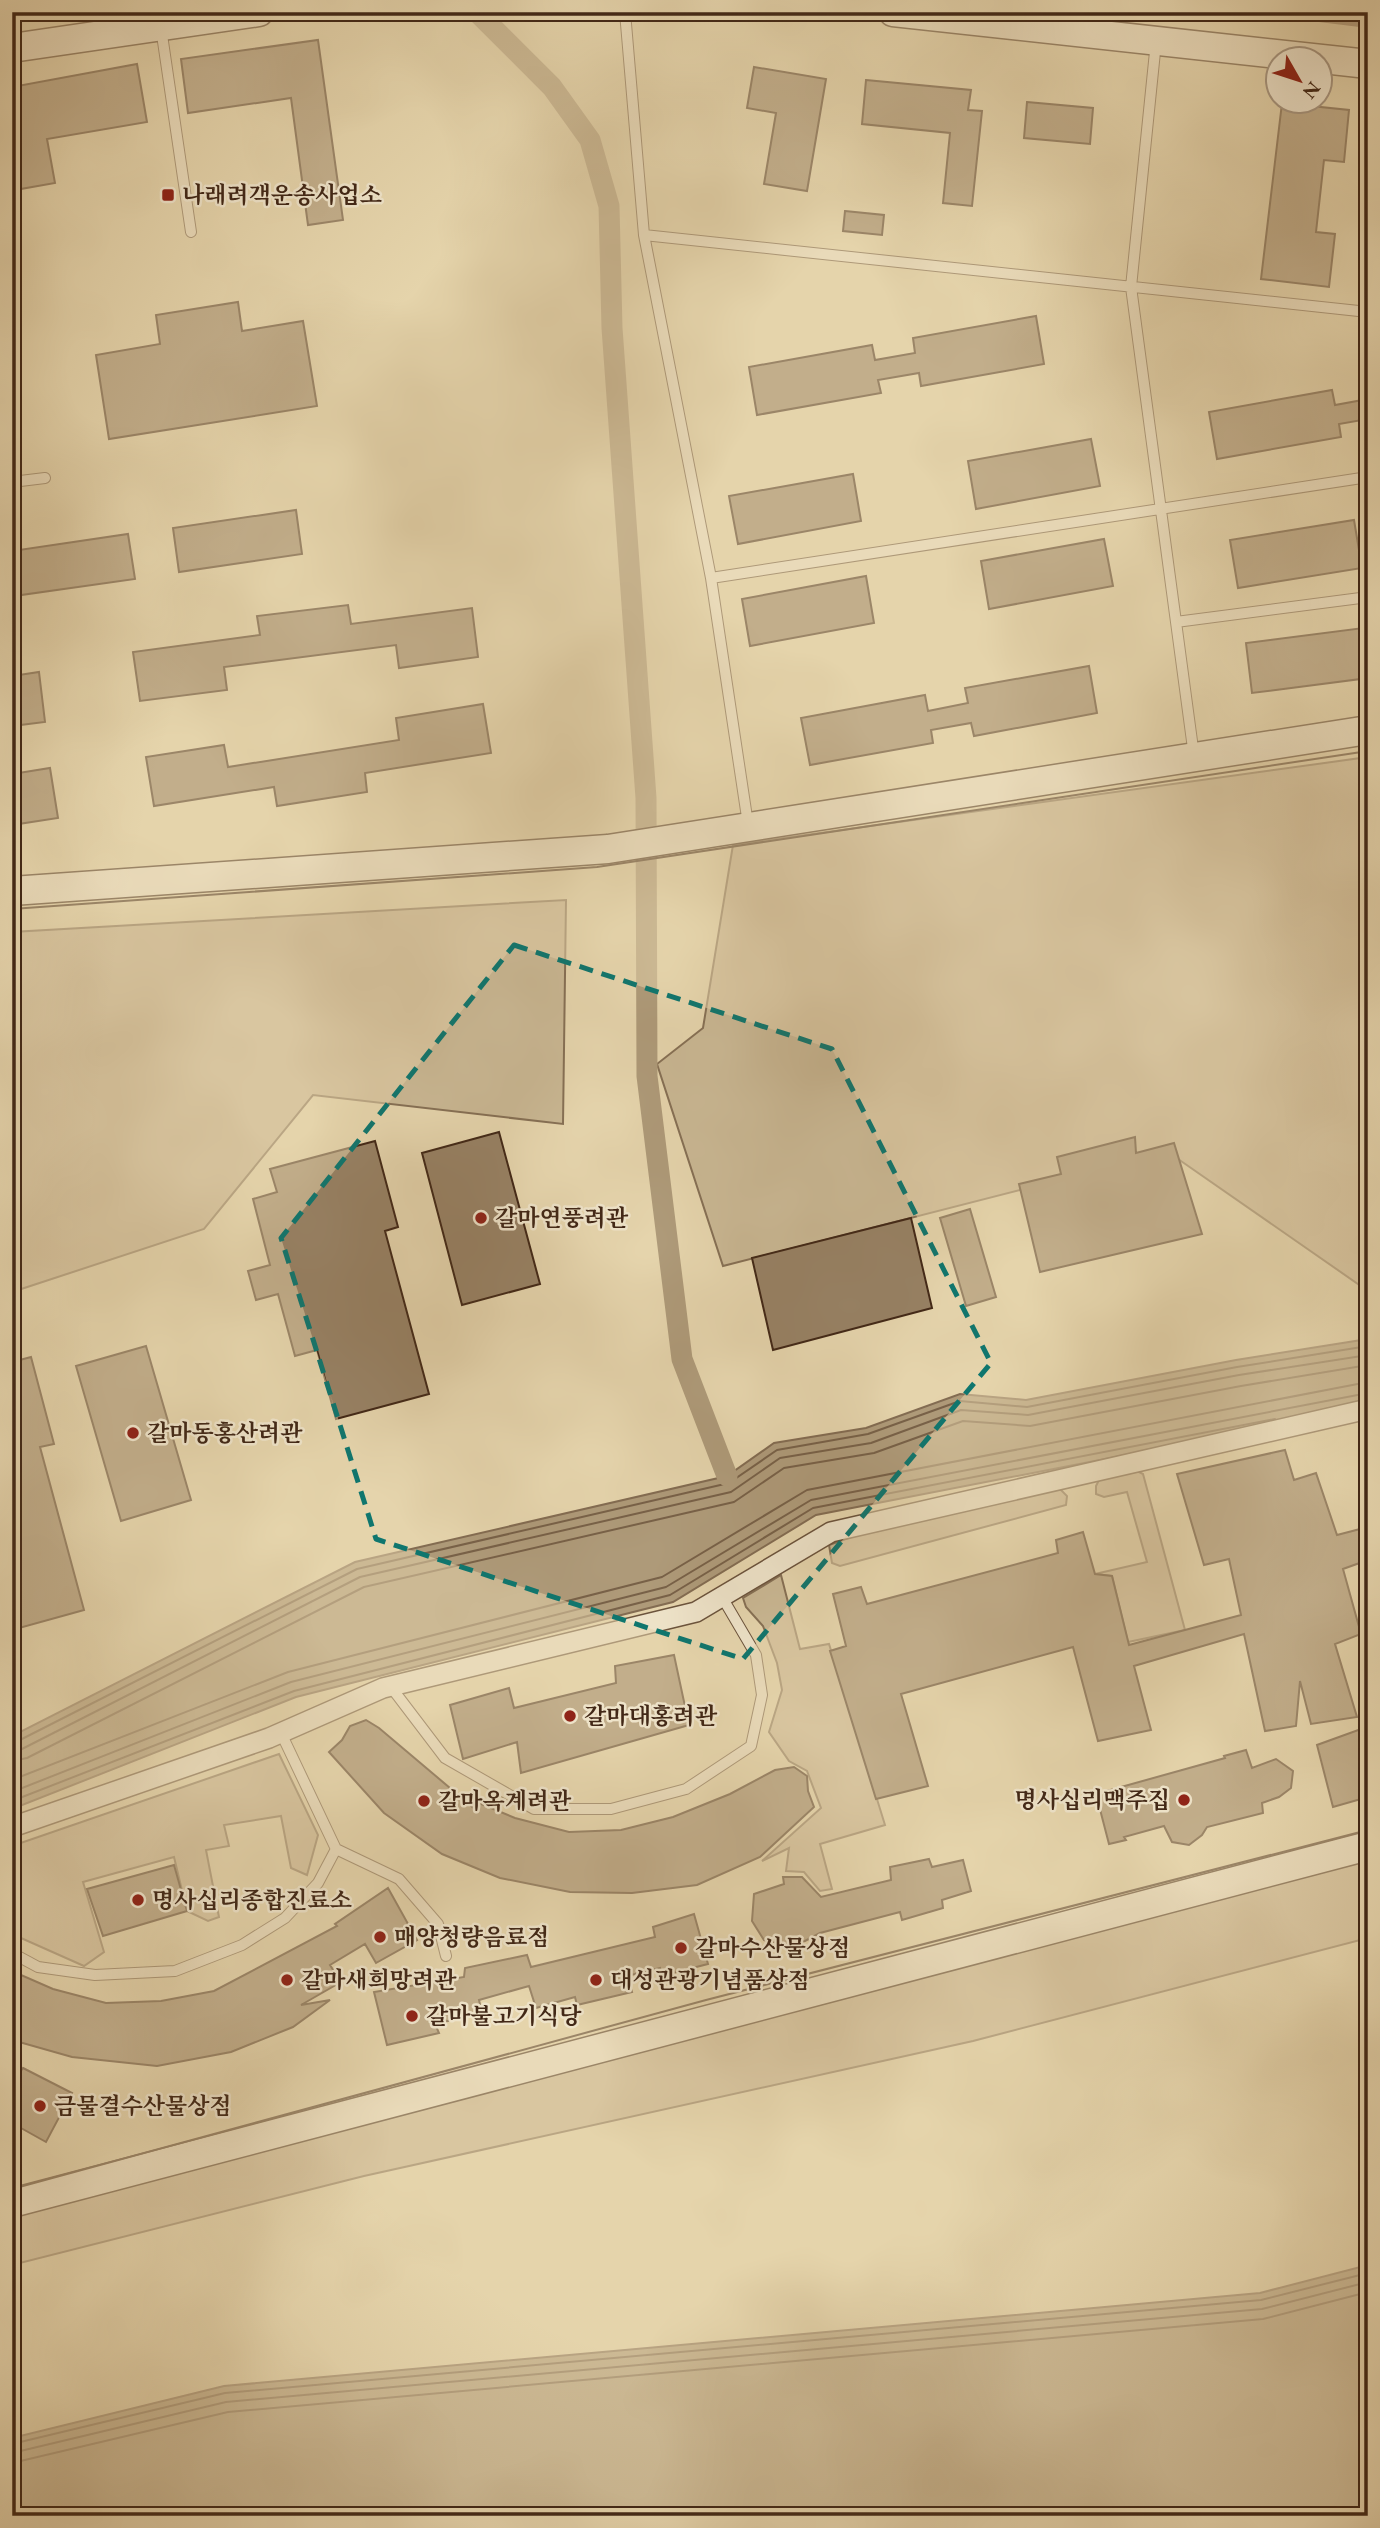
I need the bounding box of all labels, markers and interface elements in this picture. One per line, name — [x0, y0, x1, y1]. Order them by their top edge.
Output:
north arrow — [1264, 46, 1334, 116]
text: N — [1297, 77, 1326, 105]
place label: 나래려객운송사업소 — [182, 180, 382, 210]
marker: 나래려객운송사업소 — [160, 187, 176, 203]
place label: 갈마연풍려관 — [495, 1203, 629, 1233]
marker: 갈마연풍려관 — [473, 1210, 489, 1226]
place label: 갈마동홍산려관 — [147, 1418, 303, 1448]
marker: 갈마동홍산려관 — [125, 1425, 141, 1441]
place label: 갈마대홍려관 — [584, 1701, 718, 1731]
marker: 갈마대홍려관 — [562, 1708, 578, 1724]
place label: 명사십리맥주집 — [1014, 1785, 1170, 1815]
place label: 갈마옥계려관 — [438, 1786, 572, 1816]
marker: 명사십리맥주집 — [1176, 1792, 1192, 1808]
marker: 갈마옥계려관 — [416, 1793, 432, 1809]
place label: 명사십리종합진료소 — [152, 1885, 352, 1915]
marker: 명사십리종합진료소 — [130, 1892, 146, 1908]
place label: 매양청량음료점 — [394, 1922, 550, 1952]
marker: 매양청량음료점 — [372, 1929, 388, 1945]
place label: 갈마수산물상점 — [695, 1933, 851, 1963]
marker: 갈마수산물상점 — [673, 1940, 689, 1956]
place label: 갈마새희망려관 — [301, 1965, 457, 1995]
place label: 대성관광기념품상점 — [610, 1965, 810, 1995]
marker: 갈마새희망려관 — [279, 1972, 295, 1988]
marker: 대성관광기념품상점 — [588, 1972, 604, 1988]
place label: 갈마불고기식당 — [426, 2001, 582, 2031]
marker: 갈마불고기식당 — [404, 2008, 420, 2024]
place label: 금물결수산물상점 — [54, 2091, 232, 2121]
marker: 금물결수산물상점 — [32, 2098, 48, 2114]

